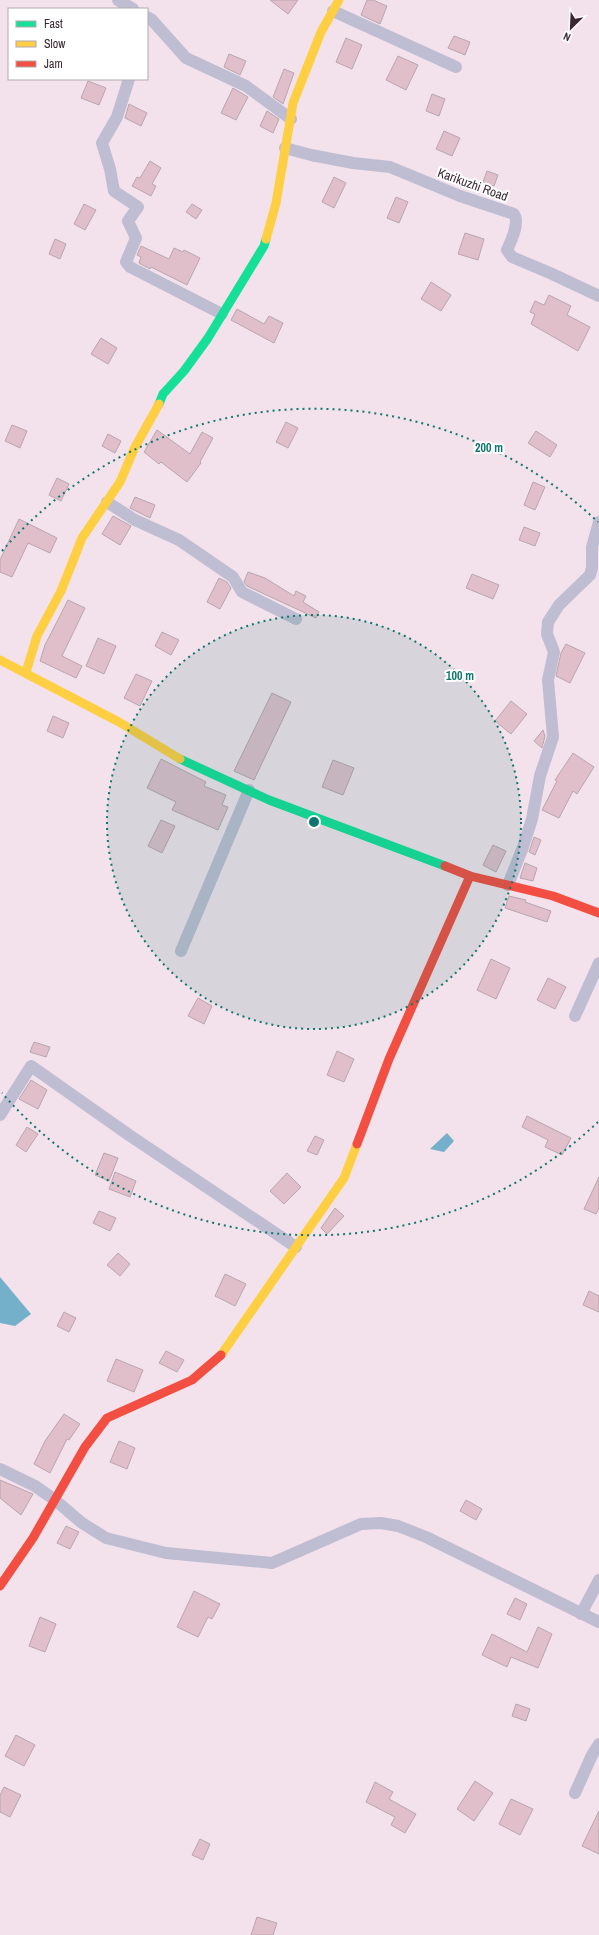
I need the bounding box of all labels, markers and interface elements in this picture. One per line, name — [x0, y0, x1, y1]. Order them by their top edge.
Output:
legend — [8, 8, 148, 80]
north arrow — [551, 8, 591, 48]
text: Fast — [44, 16, 63, 32]
text: N — [561, 29, 573, 45]
text: Slow — [44, 36, 66, 52]
text: Jam — [44, 56, 63, 72]
street label: Karikuzhi Road — [435, 164, 510, 205]
text: 200 m — [475, 440, 503, 456]
text: 100 m — [446, 668, 474, 684]
centre of rings — [307, 815, 321, 829]

